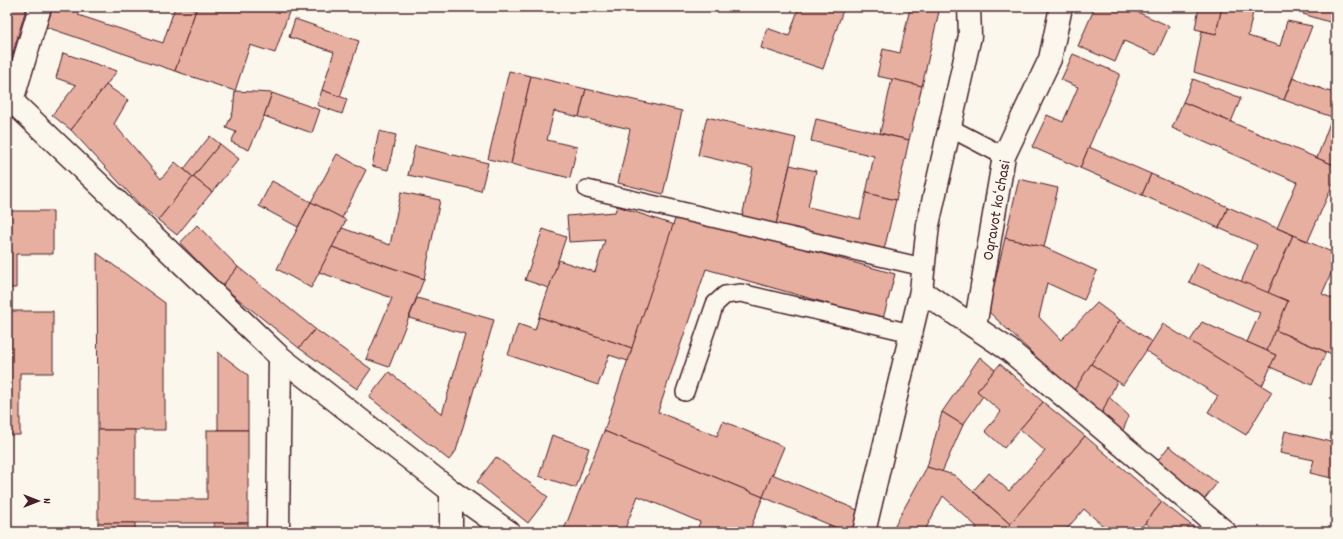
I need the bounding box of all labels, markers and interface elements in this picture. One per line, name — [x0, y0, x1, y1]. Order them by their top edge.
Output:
street label: Oqravot koʻchasi — [977, 159, 1018, 262]
north arrow — [18, 481, 58, 521]
text: N — [38, 498, 54, 504]

